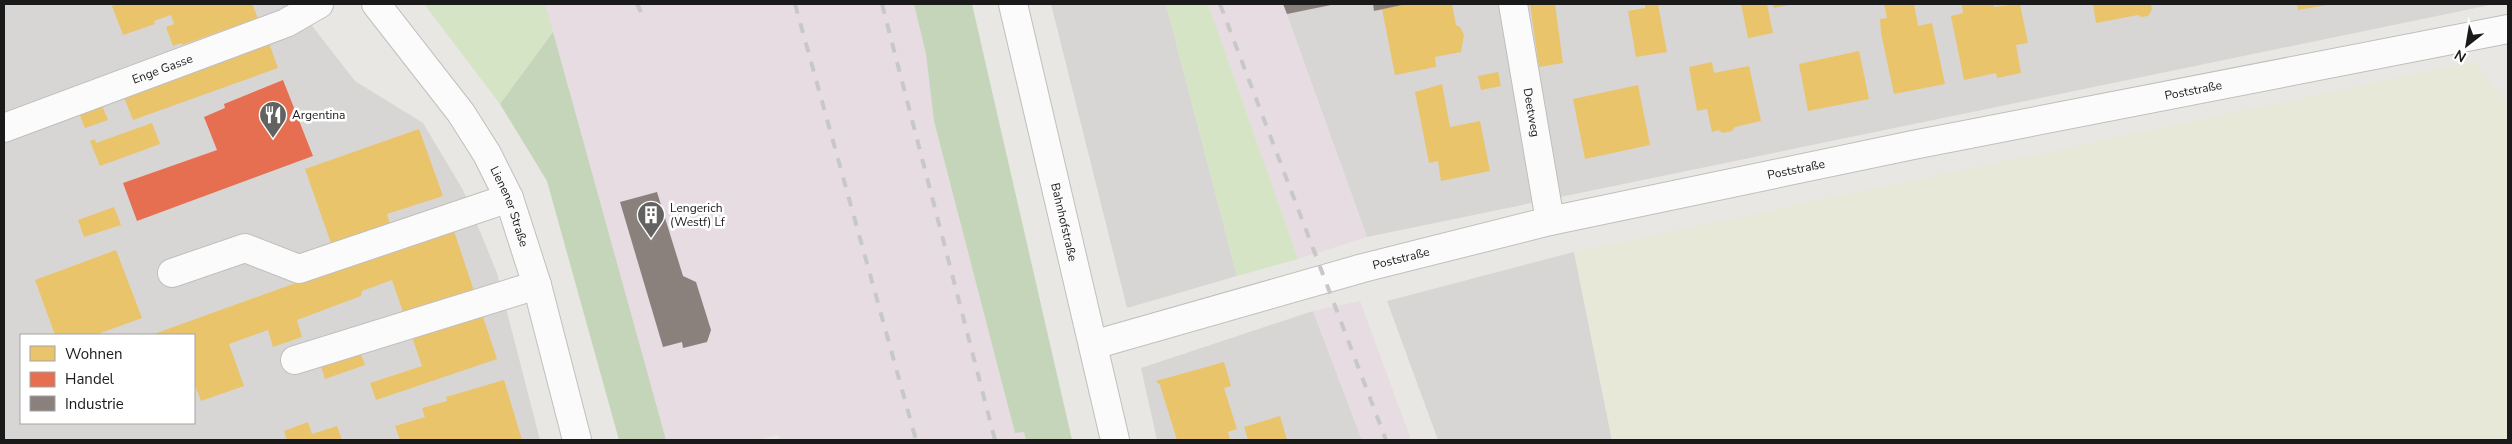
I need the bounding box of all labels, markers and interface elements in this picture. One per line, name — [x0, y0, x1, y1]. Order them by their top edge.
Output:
north arrow — [2442, 20, 2492, 70]
text: N — [2451, 45, 2470, 67]
street label: Enge Gasse — [130, 50, 195, 88]
street label: Poststraße — [2163, 77, 2223, 104]
street label: Deetweg — [1519, 87, 1544, 138]
restaurant icon: Argentina — [258, 100, 288, 139]
place label: Argentina — [292, 107, 345, 123]
street label: Poststraße — [1766, 156, 1826, 183]
street label: Lienener Straße — [486, 163, 532, 249]
street label: Bahnhofstraße — [1047, 181, 1081, 263]
building icon: Lengerich (Westf) Lf — [636, 200, 666, 239]
place label: Lengerich (Westf) Lf — [670, 200, 726, 230]
street label: Poststraße — [1371, 244, 1431, 273]
legend — [20, 334, 195, 424]
text: Wohnen — [65, 344, 123, 364]
text: Handel — [65, 369, 115, 389]
text: Industrie — [65, 394, 124, 414]

